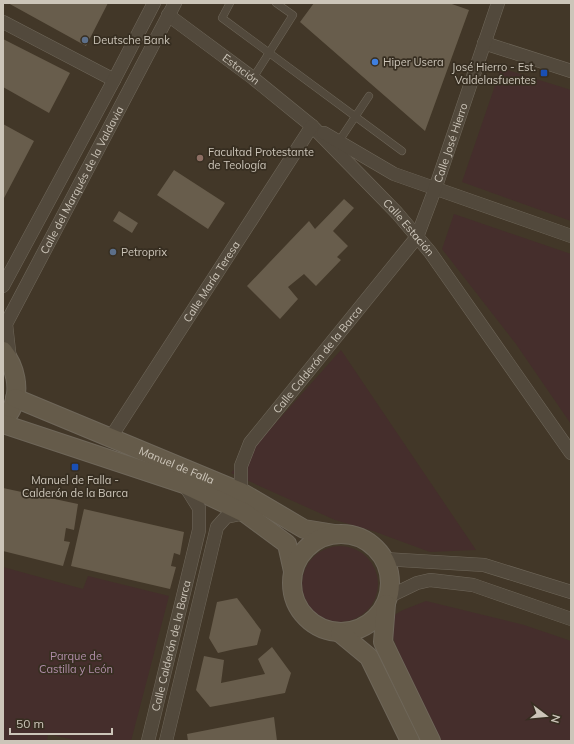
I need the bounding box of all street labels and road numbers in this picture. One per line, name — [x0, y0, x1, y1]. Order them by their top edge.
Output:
street label: Estación — [220, 51, 263, 88]
street label: Calle José Hierro — [431, 101, 471, 185]
street label: Calle del Marqués de la Valdavia — [37, 103, 127, 256]
street label: Calle Estación — [380, 196, 437, 259]
street label: Calle María Teresa — [180, 238, 243, 325]
street label: Calle Calderón de la Barca — [270, 303, 365, 416]
street label: Manuel de Falla — [137, 443, 216, 487]
street label: Calle Calderón de la Barca — [148, 579, 194, 713]

